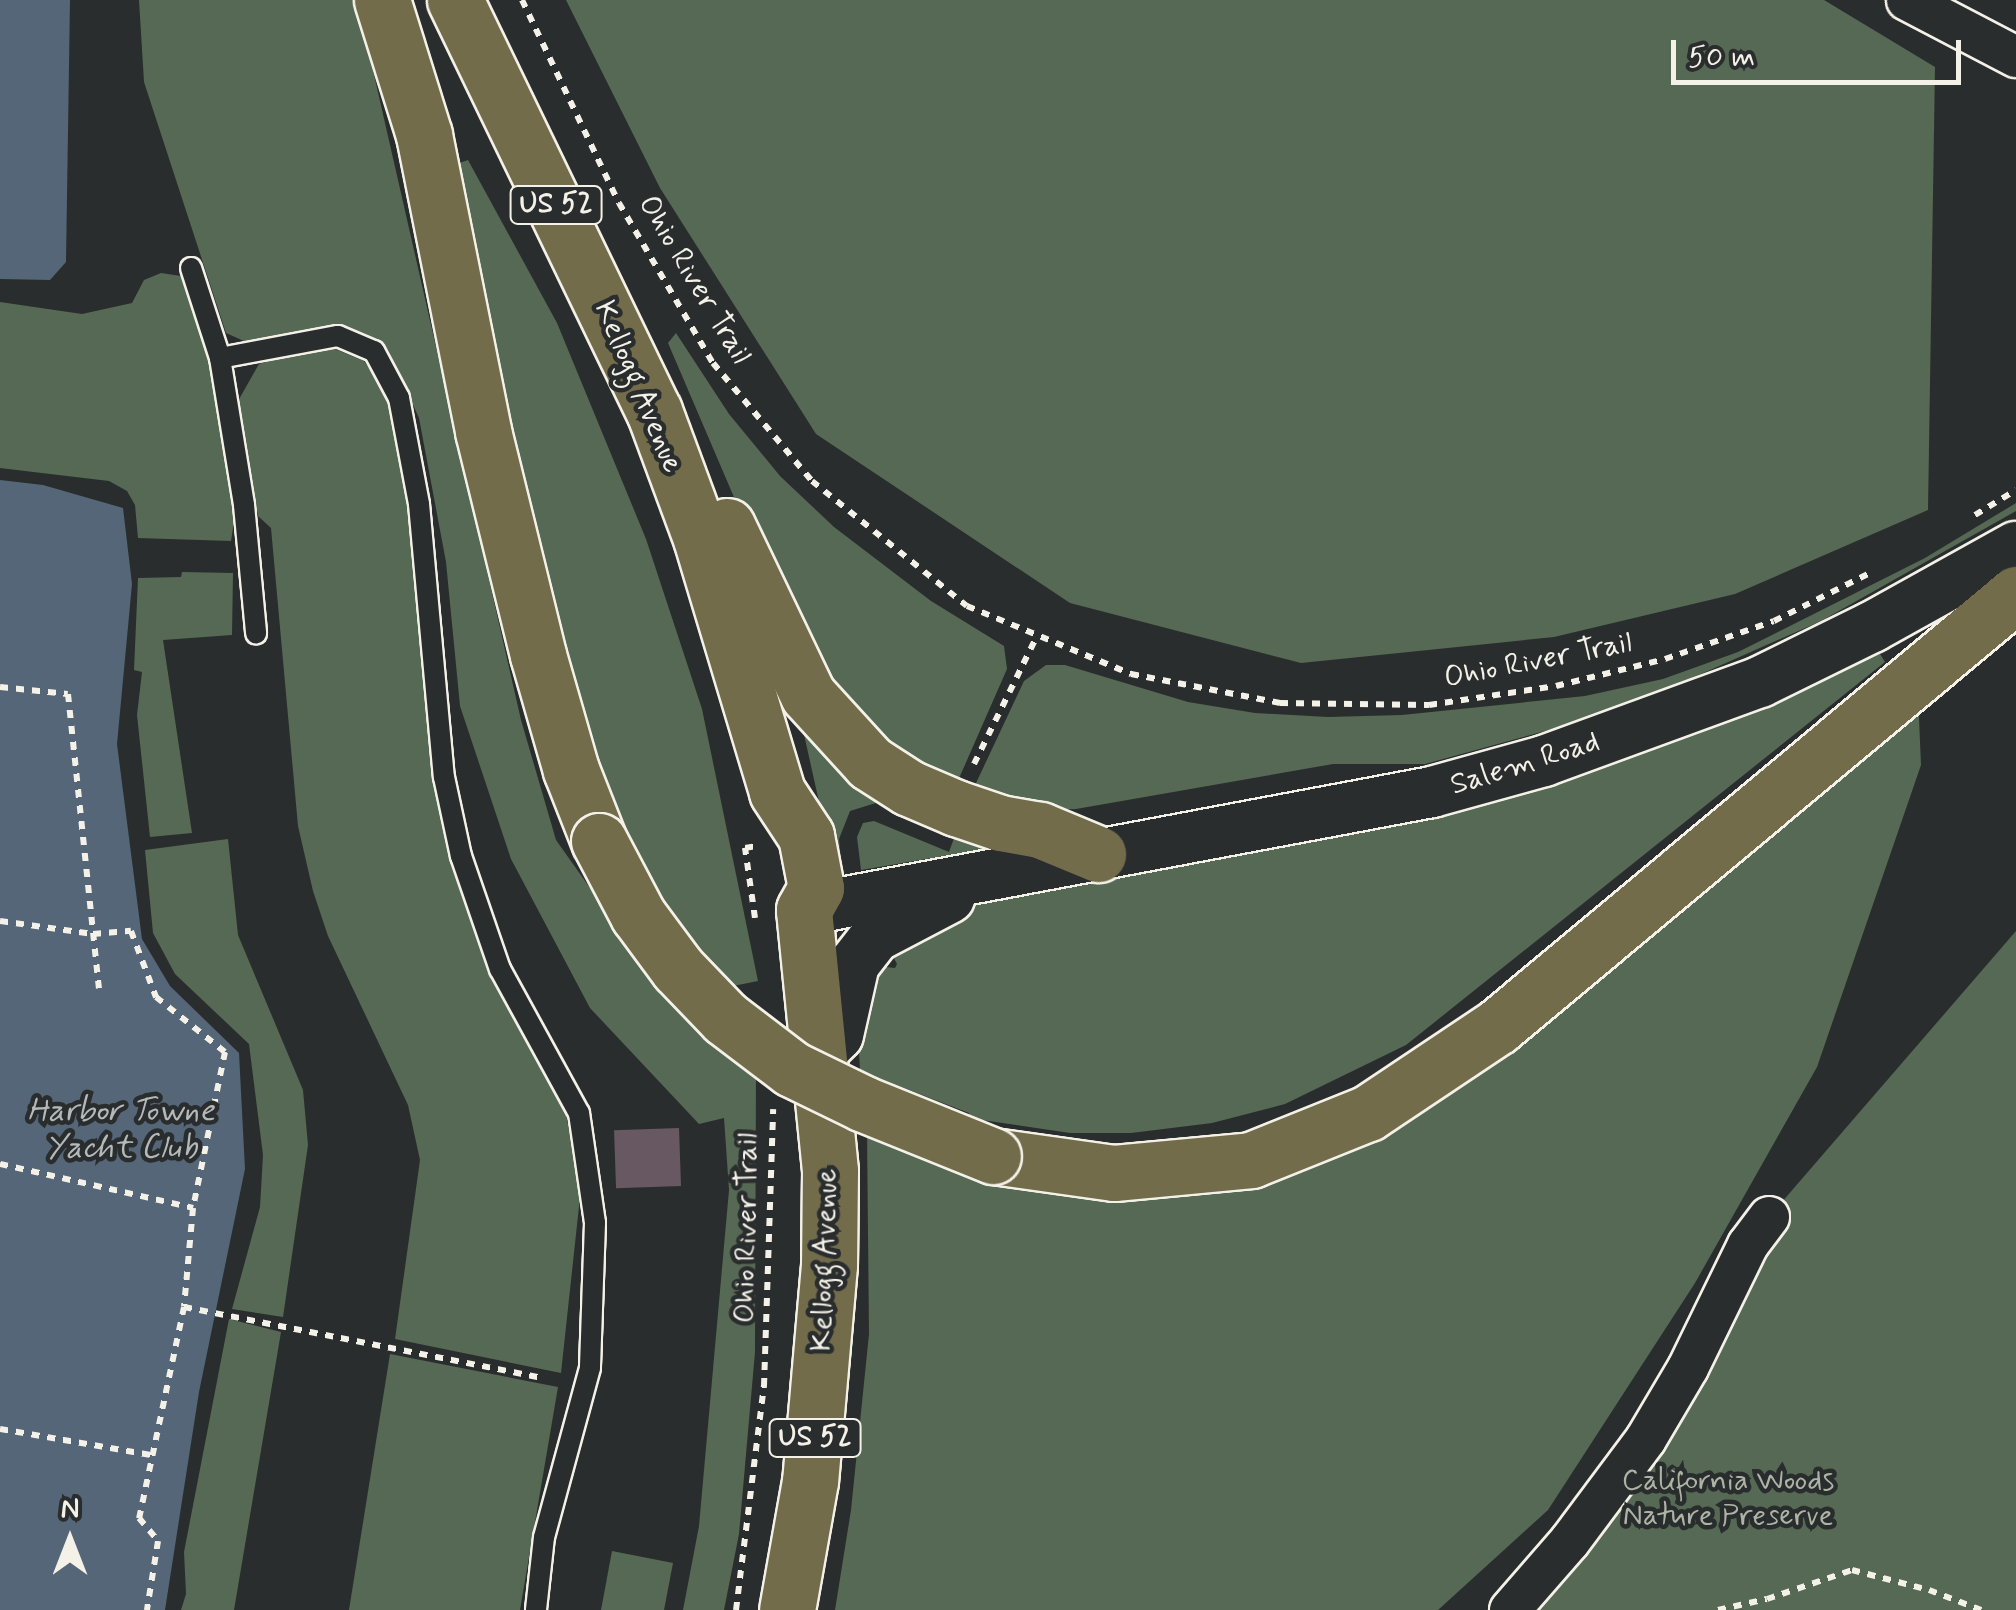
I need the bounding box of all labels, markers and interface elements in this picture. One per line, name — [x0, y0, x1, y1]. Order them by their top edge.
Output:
scale bar — [1676, 20, 1966, 82]
text: 50 m — [1688, 38, 1755, 77]
road number: US 52 — [508, 182, 604, 228]
street label: Ohio River Trail — [629, 189, 759, 371]
street label: Kellogg Avenue — [584, 292, 692, 482]
street label: Ohio River Trail — [1441, 625, 1635, 697]
street label: Salem Road — [1446, 724, 1604, 804]
water label: Harbor Towne Yacht Club — [25, 1093, 217, 1168]
street label: Ohio River Trail — [727, 1132, 767, 1324]
street label: Kellogg Avenue — [804, 1164, 846, 1356]
road number: US 52 — [768, 1415, 862, 1461]
park label: California Woods Nature Preserve — [1621, 1463, 1835, 1534]
north arrow — [20, 1490, 120, 1590]
text: N — [61, 1491, 79, 1528]

